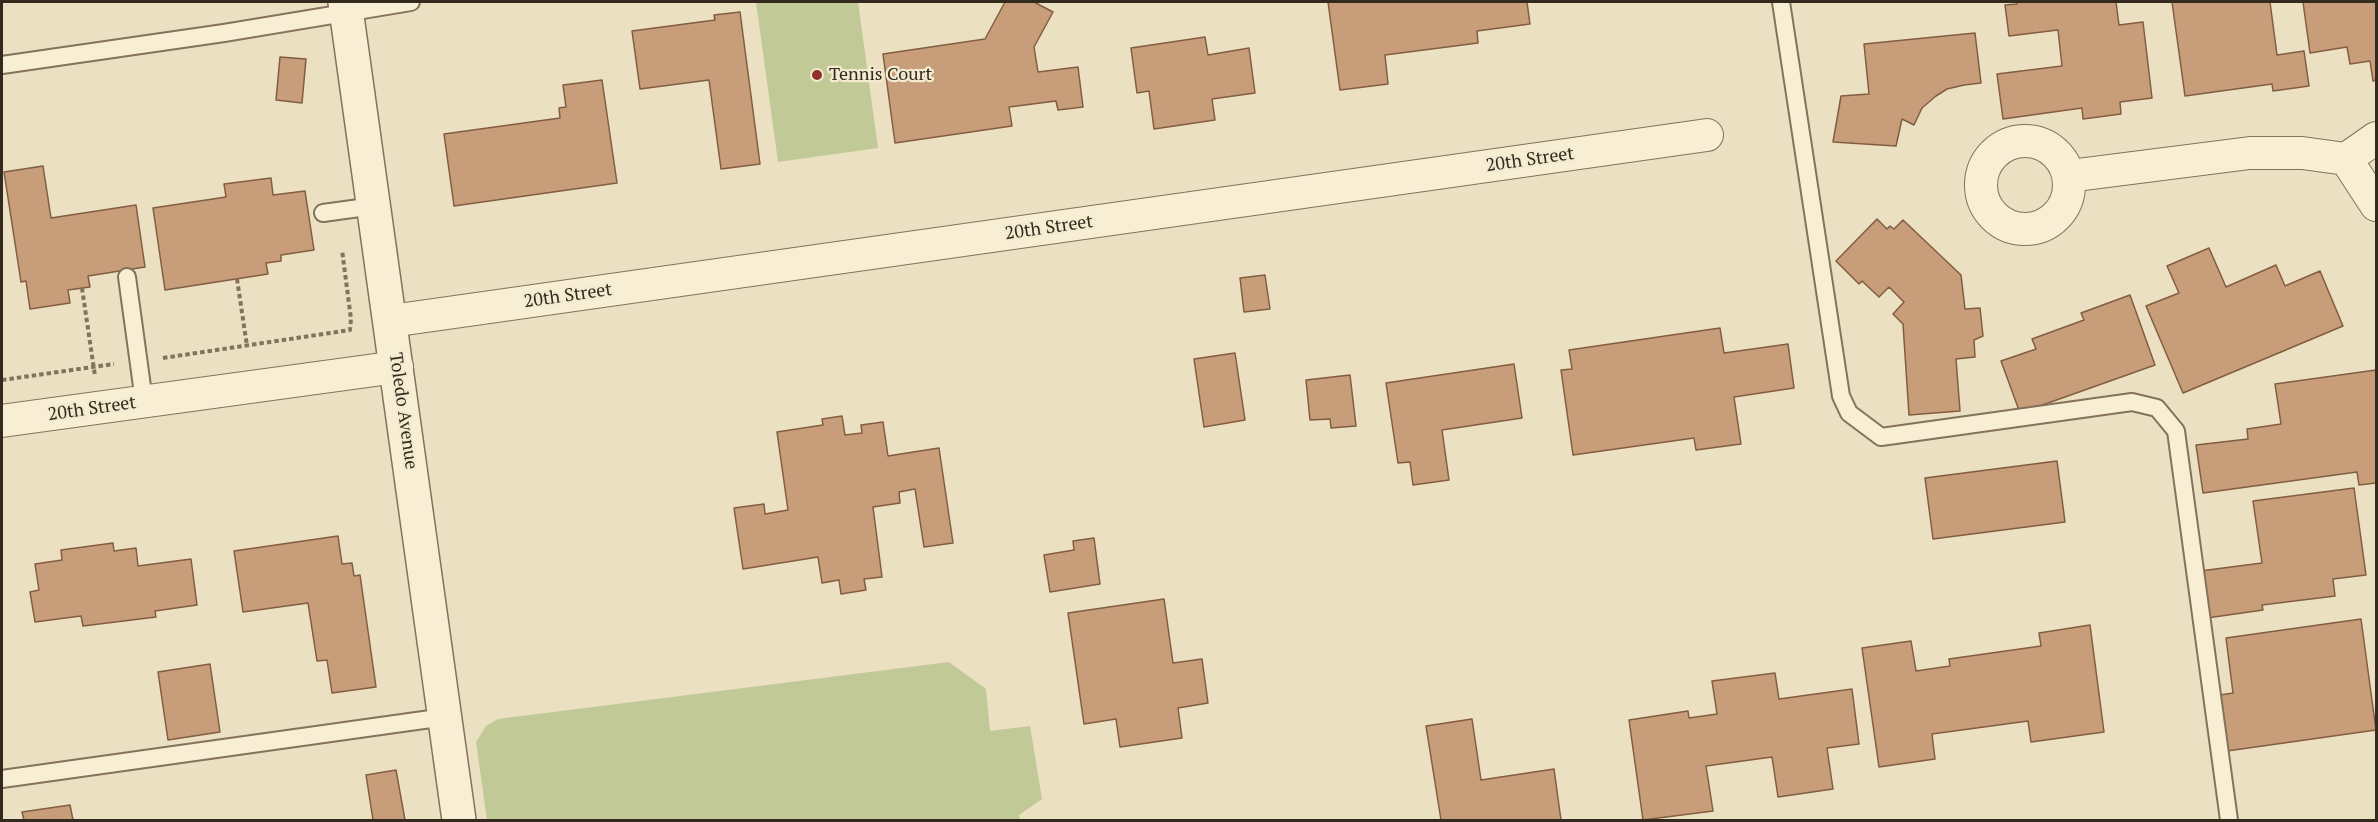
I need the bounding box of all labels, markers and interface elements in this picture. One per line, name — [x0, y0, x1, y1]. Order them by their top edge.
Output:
place label: Tennis Court — [829, 64, 932, 86]
marker: Tennis Court — [810, 68, 824, 82]
street label: 20th Street — [1485, 143, 1575, 177]
street label: 20th Street — [1004, 211, 1094, 245]
street label: 20th Street — [523, 279, 613, 313]
street label: Toledo Avenue — [384, 351, 422, 471]
street label: 20th Street — [47, 392, 137, 426]

